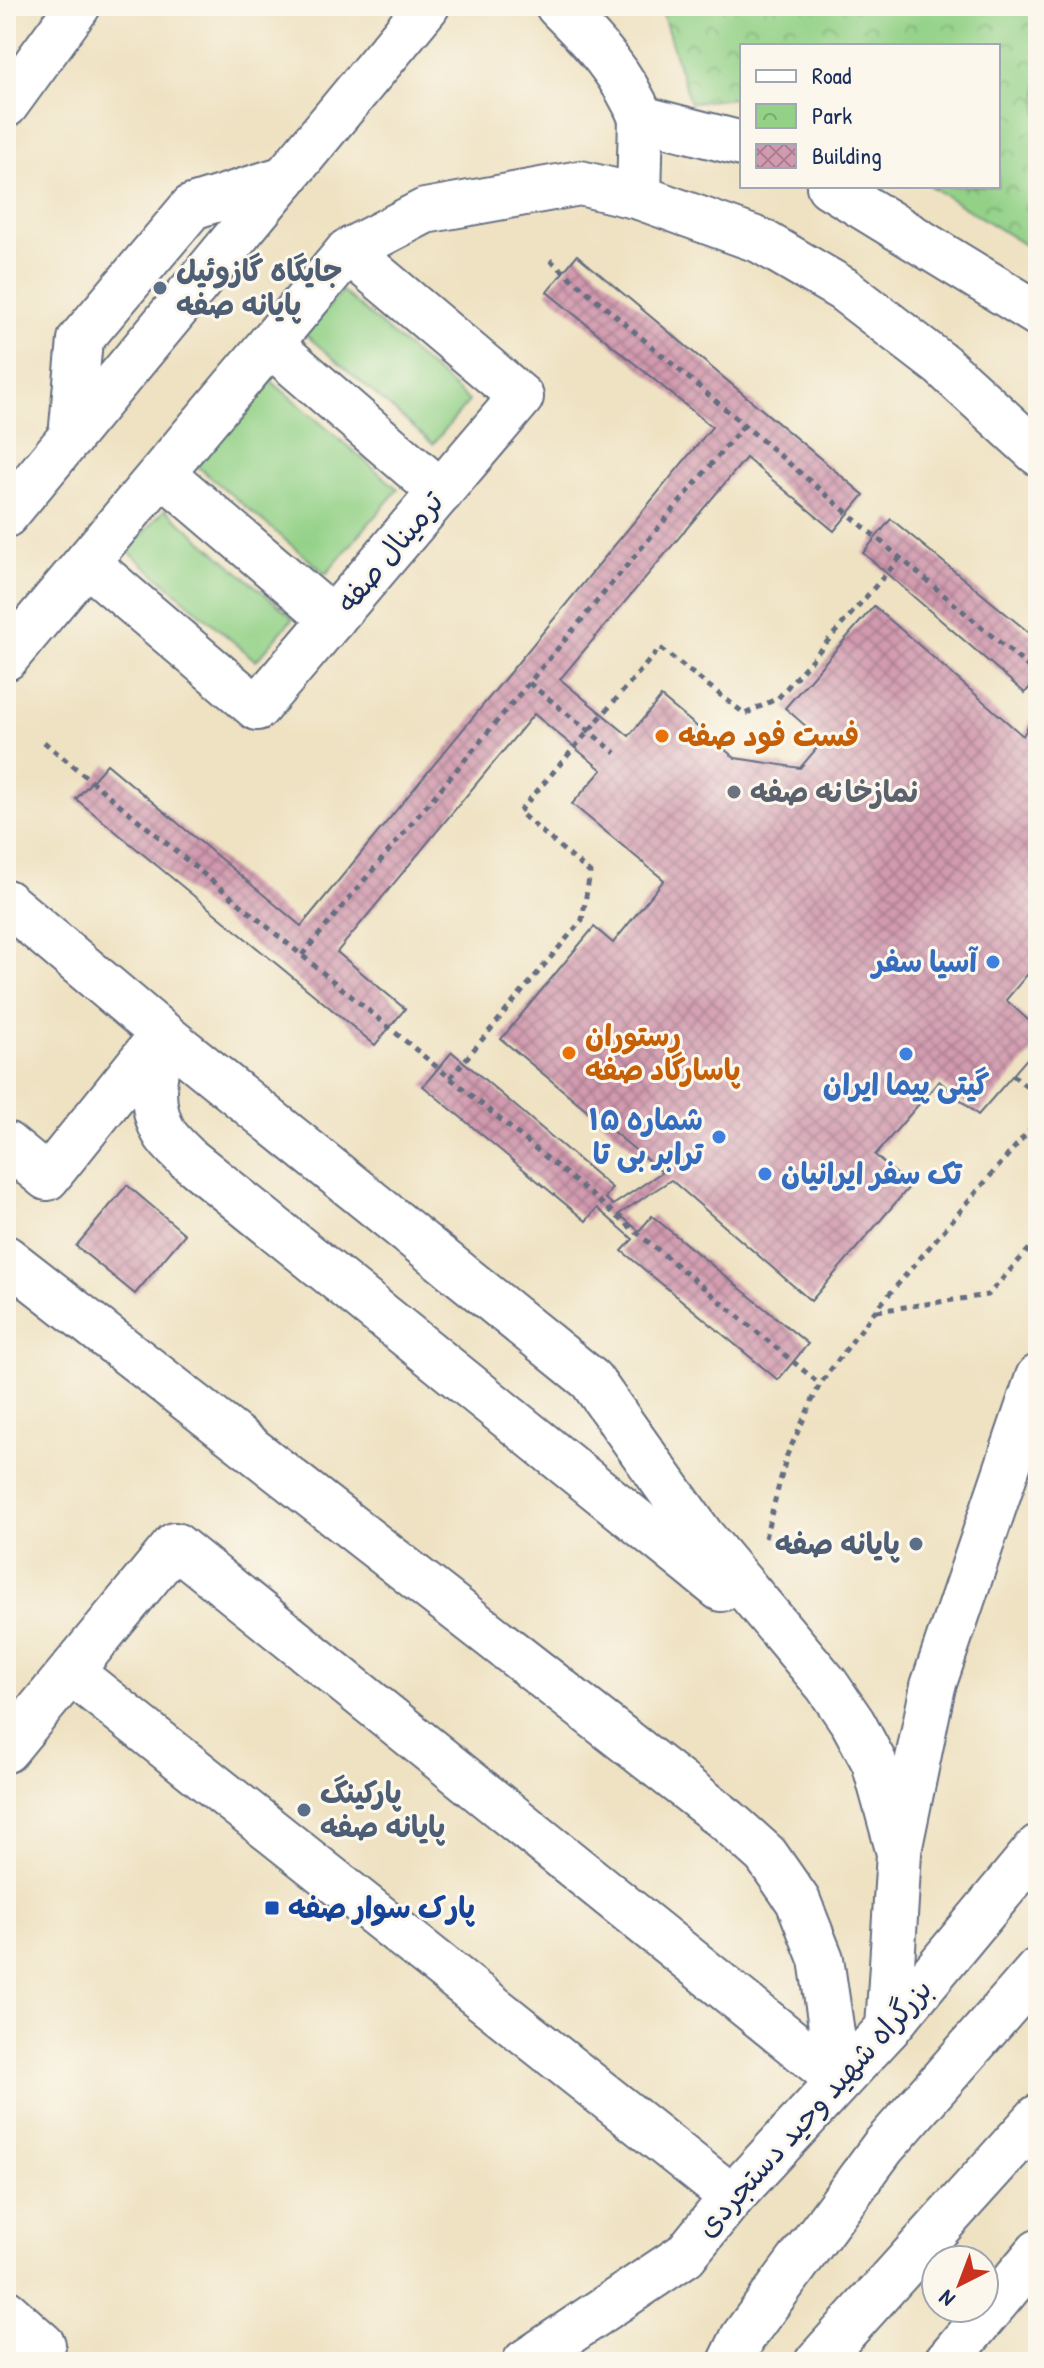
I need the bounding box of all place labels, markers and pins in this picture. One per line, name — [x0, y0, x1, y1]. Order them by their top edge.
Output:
place label: جایگاه گازوئیل پایانه صفه — [176, 250, 342, 324]
marker: جایگاه گازوئیل پایانه صفه — [151, 279, 169, 297]
place label: فست فود صفه — [678, 715, 859, 755]
marker: فست فود صفه — [653, 727, 671, 745]
place label: نمازخانه صفه — [750, 771, 918, 811]
marker: نمازخانه صفه — [725, 783, 743, 801]
place label: آسیا سفر — [869, 941, 979, 981]
marker: آسیا سفر — [984, 953, 1002, 971]
place label: رستوران پاسارگاد صفه — [585, 1015, 741, 1089]
marker: رستوران پاسارگاد صفه — [560, 1044, 578, 1062]
marker: گیتی پیما ایران — [897, 1045, 915, 1063]
place label: گیتی پیما ایران — [823, 1064, 990, 1104]
place label: شماره ۱۵ ترابر بی تا — [589, 1099, 704, 1173]
marker: شماره ۱۵ ترابر بی تا — [710, 1128, 728, 1146]
place label: تک سفر ایرانیان — [781, 1153, 963, 1193]
marker: تک سفر ایرانیان — [756, 1165, 774, 1183]
place label: پایانه صفه — [775, 1523, 900, 1563]
marker: پایانه صفه — [907, 1535, 925, 1553]
place label: پارکینگ پایانه صفه — [320, 1772, 446, 1846]
marker: پارکینگ پایانه صفه — [295, 1801, 313, 1819]
place label: پارک سوار صفه — [288, 1887, 476, 1927]
marker: پارک سوار صفه — [263, 1899, 281, 1917]

